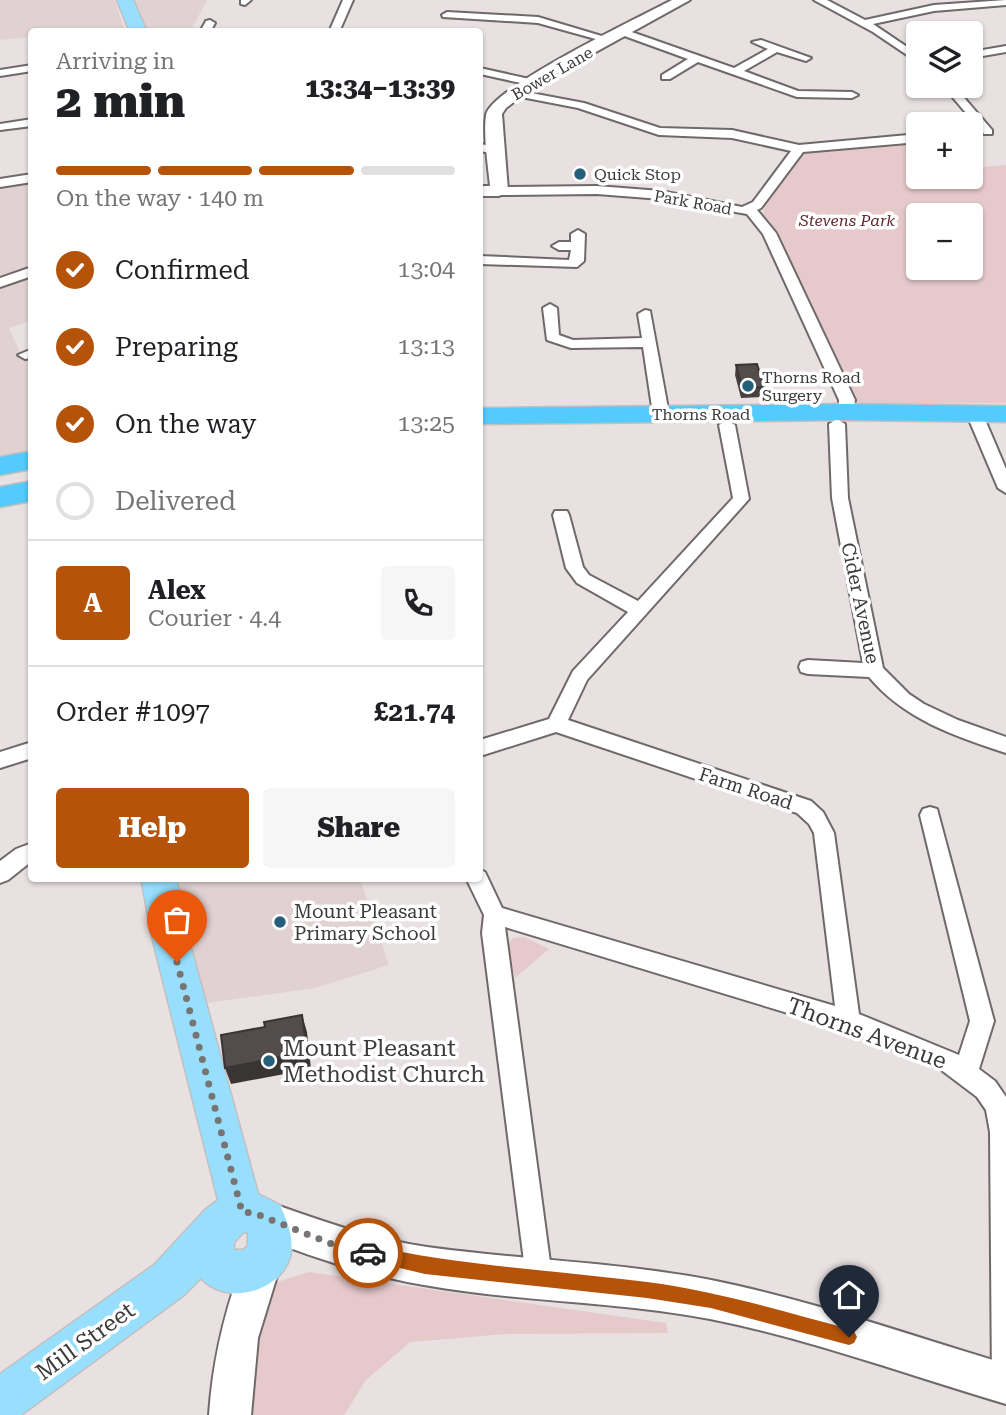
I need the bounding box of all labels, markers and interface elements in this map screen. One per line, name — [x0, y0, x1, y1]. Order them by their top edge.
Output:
map controls — [906, 21, 983, 280]
button: layers — [906, 21, 983, 98]
street label: Bower Lane — [508, 42, 596, 104]
text: Arriving in — [56, 48, 175, 75]
text: 13:34–13:39 — [305, 73, 455, 103]
text: 2 min — [56, 74, 185, 128]
button: + — [906, 112, 983, 189]
place label: Quick Stop — [594, 165, 681, 184]
marker: Quick Stop — [572, 166, 588, 182]
text: On the way · 140 m — [56, 185, 264, 212]
street label: Park Road — [653, 186, 733, 219]
button: − — [906, 203, 983, 280]
park label: Stevens Park — [798, 211, 895, 230]
icon: check — [56, 251, 94, 289]
text: Confirmed — [115, 255, 250, 285]
text: 13:04 — [398, 256, 455, 283]
icon: check — [56, 328, 94, 366]
text: Preparing — [115, 332, 238, 362]
text: 13:13 — [398, 333, 455, 360]
place label: Thorns Road Surgery — [762, 368, 861, 405]
marker: Thorns Road Surgery — [740, 378, 756, 394]
icon: check — [56, 405, 94, 443]
street label: Thorns Road — [652, 405, 750, 424]
text: On the way — [115, 409, 256, 439]
text: 13:25 — [398, 410, 455, 437]
text: Delivered — [115, 486, 236, 516]
street label: Cider Avenue — [836, 540, 885, 666]
button: phone — [381, 566, 455, 640]
text: Alex — [148, 575, 206, 605]
text: A — [84, 588, 102, 618]
text: Courier · 4.4 — [148, 605, 281, 632]
text: Order #1097 — [56, 697, 210, 727]
text: £21.74 — [374, 697, 455, 727]
street label: Farm Road — [696, 762, 796, 814]
button: Help — [56, 788, 249, 868]
button: Share — [263, 788, 455, 868]
pin — [147, 890, 207, 962]
place label: Mount Pleasant Primary School — [294, 900, 437, 945]
icon: bag — [158, 901, 196, 939]
marker: Mount Pleasant Primary School — [272, 914, 288, 930]
street label: Thorns Avenue — [783, 992, 950, 1075]
place label: Mount Pleasant Methodist Church — [283, 1035, 485, 1088]
marker: Mount Pleasant Methodist Church — [261, 1053, 277, 1069]
courier — [333, 1218, 403, 1288]
icon: car — [349, 1234, 387, 1272]
pin — [819, 1265, 879, 1337]
icon: home — [830, 1276, 868, 1314]
street label: Mill Street — [31, 1296, 140, 1386]

